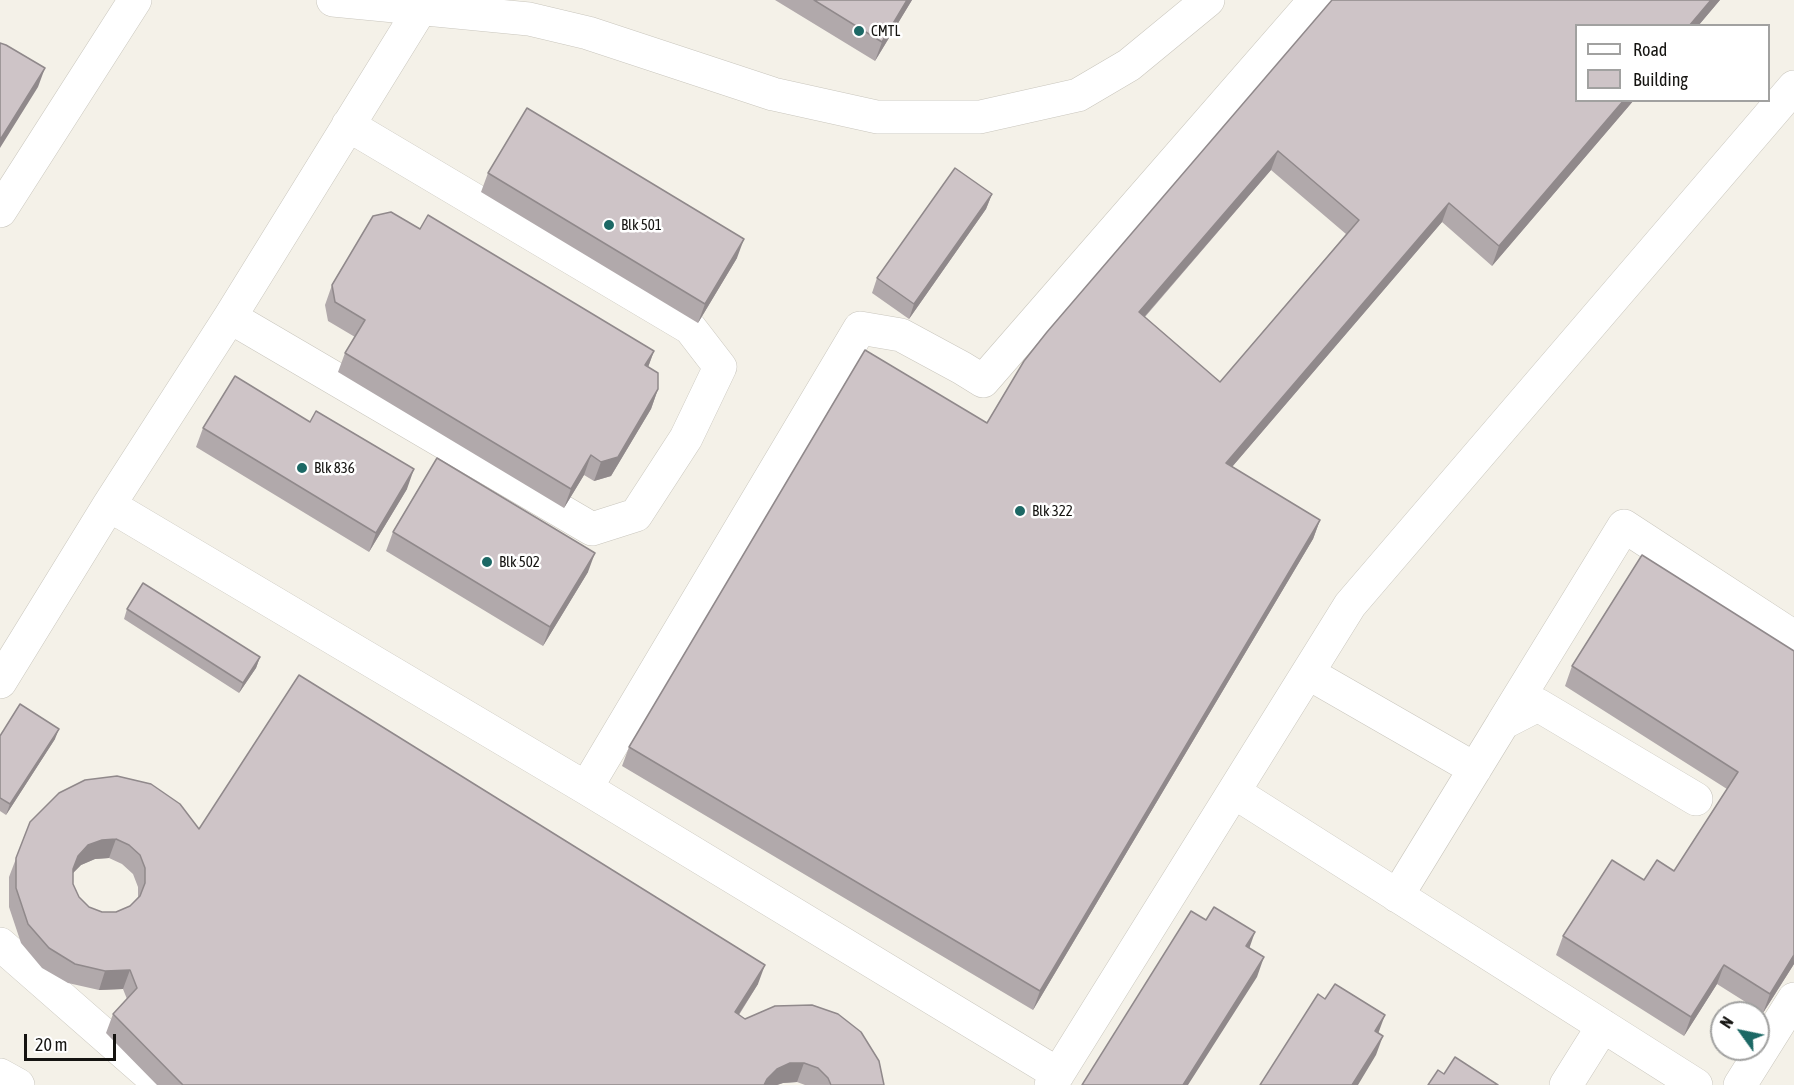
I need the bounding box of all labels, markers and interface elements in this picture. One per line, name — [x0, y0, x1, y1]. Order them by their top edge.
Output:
place label: CMTL — [871, 22, 900, 40]
marker: CMTL — [852, 24, 866, 38]
legend — [1575, 24, 1770, 102]
text: Road — [1633, 39, 1667, 60]
text: Building — [1633, 69, 1688, 90]
place label: Blk 501 — [621, 216, 662, 234]
marker: Blk 501 — [602, 218, 616, 232]
place label: Blk 836 — [314, 459, 355, 477]
marker: Blk 836 — [295, 461, 309, 475]
place label: Blk 322 — [1032, 502, 1073, 520]
marker: Blk 322 — [1013, 504, 1027, 518]
place label: Blk 502 — [499, 553, 540, 571]
marker: Blk 502 — [480, 555, 494, 569]
north arrow — [1710, 1001, 1770, 1061]
text: N — [1716, 1013, 1737, 1031]
scale bar — [27, 1022, 118, 1060]
text: 20 m — [35, 1034, 67, 1055]

